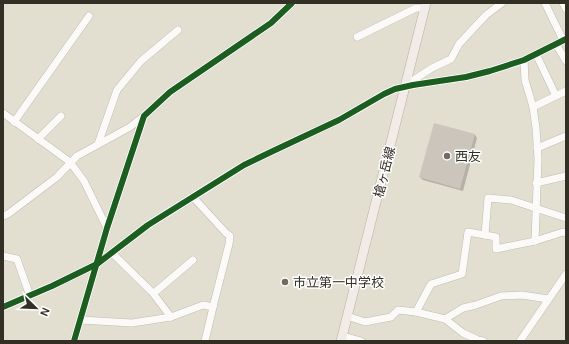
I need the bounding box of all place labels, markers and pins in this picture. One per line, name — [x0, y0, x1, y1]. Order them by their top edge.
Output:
place label: 西友 — [455, 149, 481, 164]
marker: 西友 — [442, 151, 452, 161]
place label: 市立第一中学校 — [293, 275, 384, 290]
marker: 市立第一中学校 — [280, 277, 290, 287]

